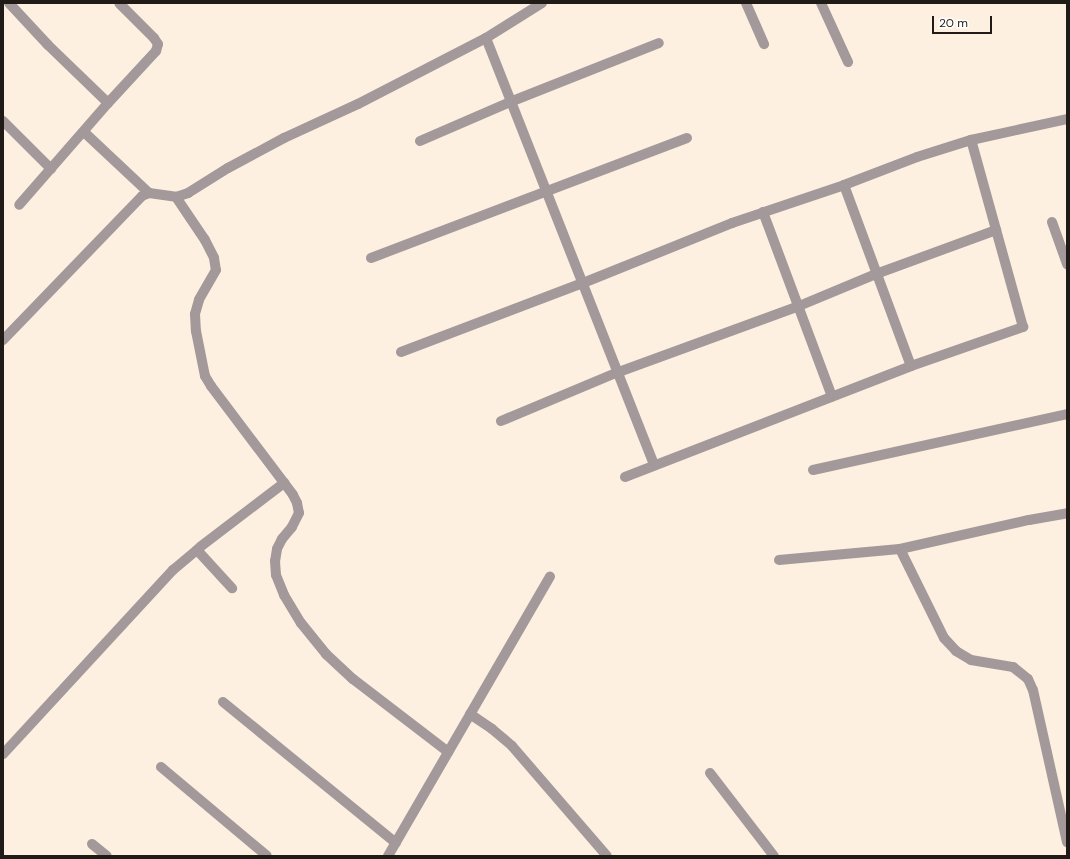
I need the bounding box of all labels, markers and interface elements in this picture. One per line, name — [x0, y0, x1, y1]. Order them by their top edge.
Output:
scale bar — [934, 8, 994, 34]
text: 20 m — [939, 15, 968, 31]

